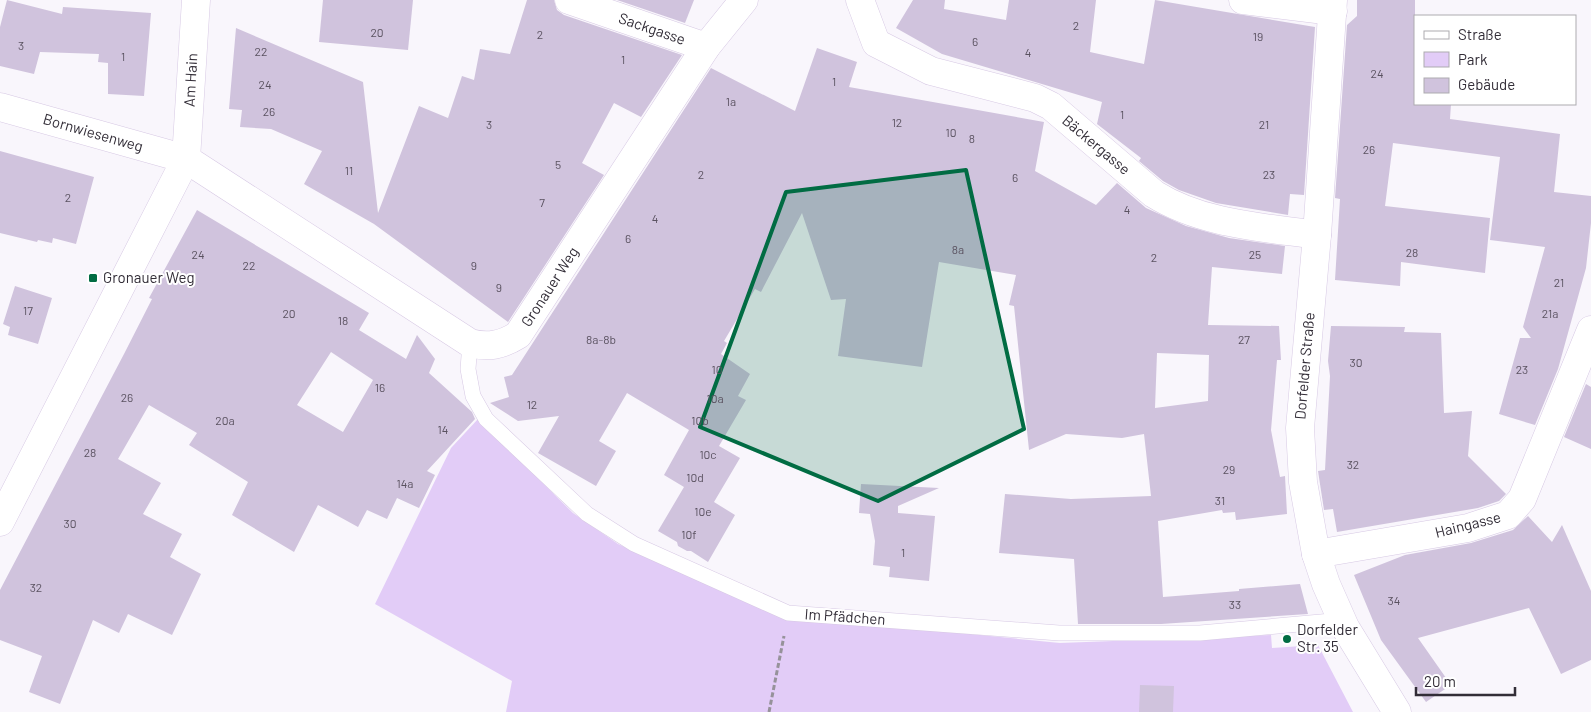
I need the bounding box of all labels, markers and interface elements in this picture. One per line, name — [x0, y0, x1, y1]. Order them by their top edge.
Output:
street label: Sackgasse — [617, 8, 688, 48]
legend — [1414, 15, 1576, 105]
house number: 2 — [1073, 18, 1079, 32]
house number: 20 — [370, 25, 384, 39]
text: Straße — [1458, 25, 1502, 43]
house number: 2 — [537, 27, 543, 41]
house number: 19 — [1253, 29, 1263, 43]
house number: 6 — [972, 34, 978, 48]
house number: 3 — [18, 38, 24, 52]
house number: 22 — [255, 44, 267, 58]
house number: 4 — [1025, 45, 1031, 59]
house number: 1 — [121, 49, 125, 63]
text: Park — [1458, 50, 1488, 68]
house number: 1 — [621, 52, 625, 66]
street label: Am Hain — [180, 53, 200, 107]
house number: 24 — [1370, 66, 1384, 80]
house number: 1 — [832, 74, 836, 88]
text: Gebäude — [1458, 75, 1515, 93]
house number: 24 — [258, 77, 272, 91]
house number: 1a — [726, 94, 736, 108]
house number: 26 — [263, 104, 275, 118]
house number: 1 — [1120, 107, 1124, 121]
street label: Bornwiesenweg — [41, 109, 145, 155]
street label: Bäckergasse — [1059, 111, 1134, 178]
house number: 12 — [892, 115, 902, 129]
house number: 3 — [486, 117, 492, 131]
house number: 21 — [1259, 117, 1269, 131]
house number: 10 — [946, 125, 956, 139]
house number: 8 — [969, 131, 975, 145]
house number: 26 — [1363, 142, 1375, 156]
house number: 5 — [555, 157, 561, 171]
house number: 11 — [345, 163, 353, 177]
house number: 2 — [698, 167, 704, 181]
house number: 23 — [1263, 167, 1275, 181]
house number: 6 — [1012, 170, 1018, 184]
house number: 2 — [65, 190, 71, 204]
house number: 7 — [539, 195, 545, 209]
house number: 4 — [1124, 202, 1130, 216]
house number: 4 — [652, 211, 658, 225]
house number: 6 — [625, 231, 631, 245]
house number: 8a — [952, 242, 964, 256]
street label: Gronauer Weg — [517, 243, 582, 330]
house number: 28 — [1406, 245, 1418, 259]
house number: 24 — [191, 247, 205, 261]
house number: 25 — [1249, 247, 1261, 261]
house number: 2 — [1151, 250, 1157, 264]
house number: 22 — [243, 258, 255, 272]
house number: 9 — [471, 258, 477, 272]
place label: Gronauer Weg — [103, 268, 194, 286]
marker: Gronauer Weg — [87, 272, 99, 284]
house number: 21 — [1554, 275, 1564, 289]
house number: 9 — [496, 280, 502, 294]
house number: 17 — [23, 303, 33, 317]
house number: 20 — [282, 306, 296, 320]
house number: 21a — [1542, 306, 1558, 320]
street label: Dorfelder Straße — [1290, 312, 1318, 420]
house number: 18 — [338, 313, 348, 327]
house number: 8a-8b — [586, 332, 616, 346]
house number: 27 — [1238, 332, 1250, 346]
house number: 30 — [1350, 355, 1362, 369]
house number: 10 — [712, 362, 722, 376]
house number: 23 — [1516, 362, 1528, 376]
house number: 16 — [375, 380, 385, 394]
house number: 26 — [121, 390, 133, 404]
house number: 10a — [706, 391, 724, 405]
house number: 12 — [527, 397, 537, 411]
house number: 20a — [215, 413, 235, 427]
house number: 10b — [691, 413, 709, 427]
house number: 14 — [438, 422, 448, 436]
house number: 28 — [84, 445, 96, 459]
house number: 10c — [699, 447, 717, 461]
house number: 32 — [1347, 457, 1359, 471]
house number: 29 — [1223, 462, 1235, 476]
house number: 10d — [686, 470, 704, 484]
house number: 14a — [397, 476, 413, 490]
house number: 31 — [1215, 493, 1225, 507]
house number: 10e — [694, 504, 712, 518]
street label: Haingasse — [1433, 507, 1503, 541]
house number: 30 — [64, 516, 76, 530]
house number: 10f — [681, 527, 697, 541]
house number: 1 — [901, 545, 905, 559]
house number: 32 — [30, 580, 42, 594]
house number: 34 — [1388, 593, 1400, 607]
house number: 33 — [1229, 597, 1241, 611]
street label: Im Pfädchen — [804, 604, 886, 628]
place label: Dorfelder Str. 35 — [1297, 620, 1358, 655]
marker: Dorfelder Str. 35 — [1281, 633, 1293, 645]
scale bar — [1416, 664, 1515, 696]
text: 20 m — [1424, 672, 1456, 690]

